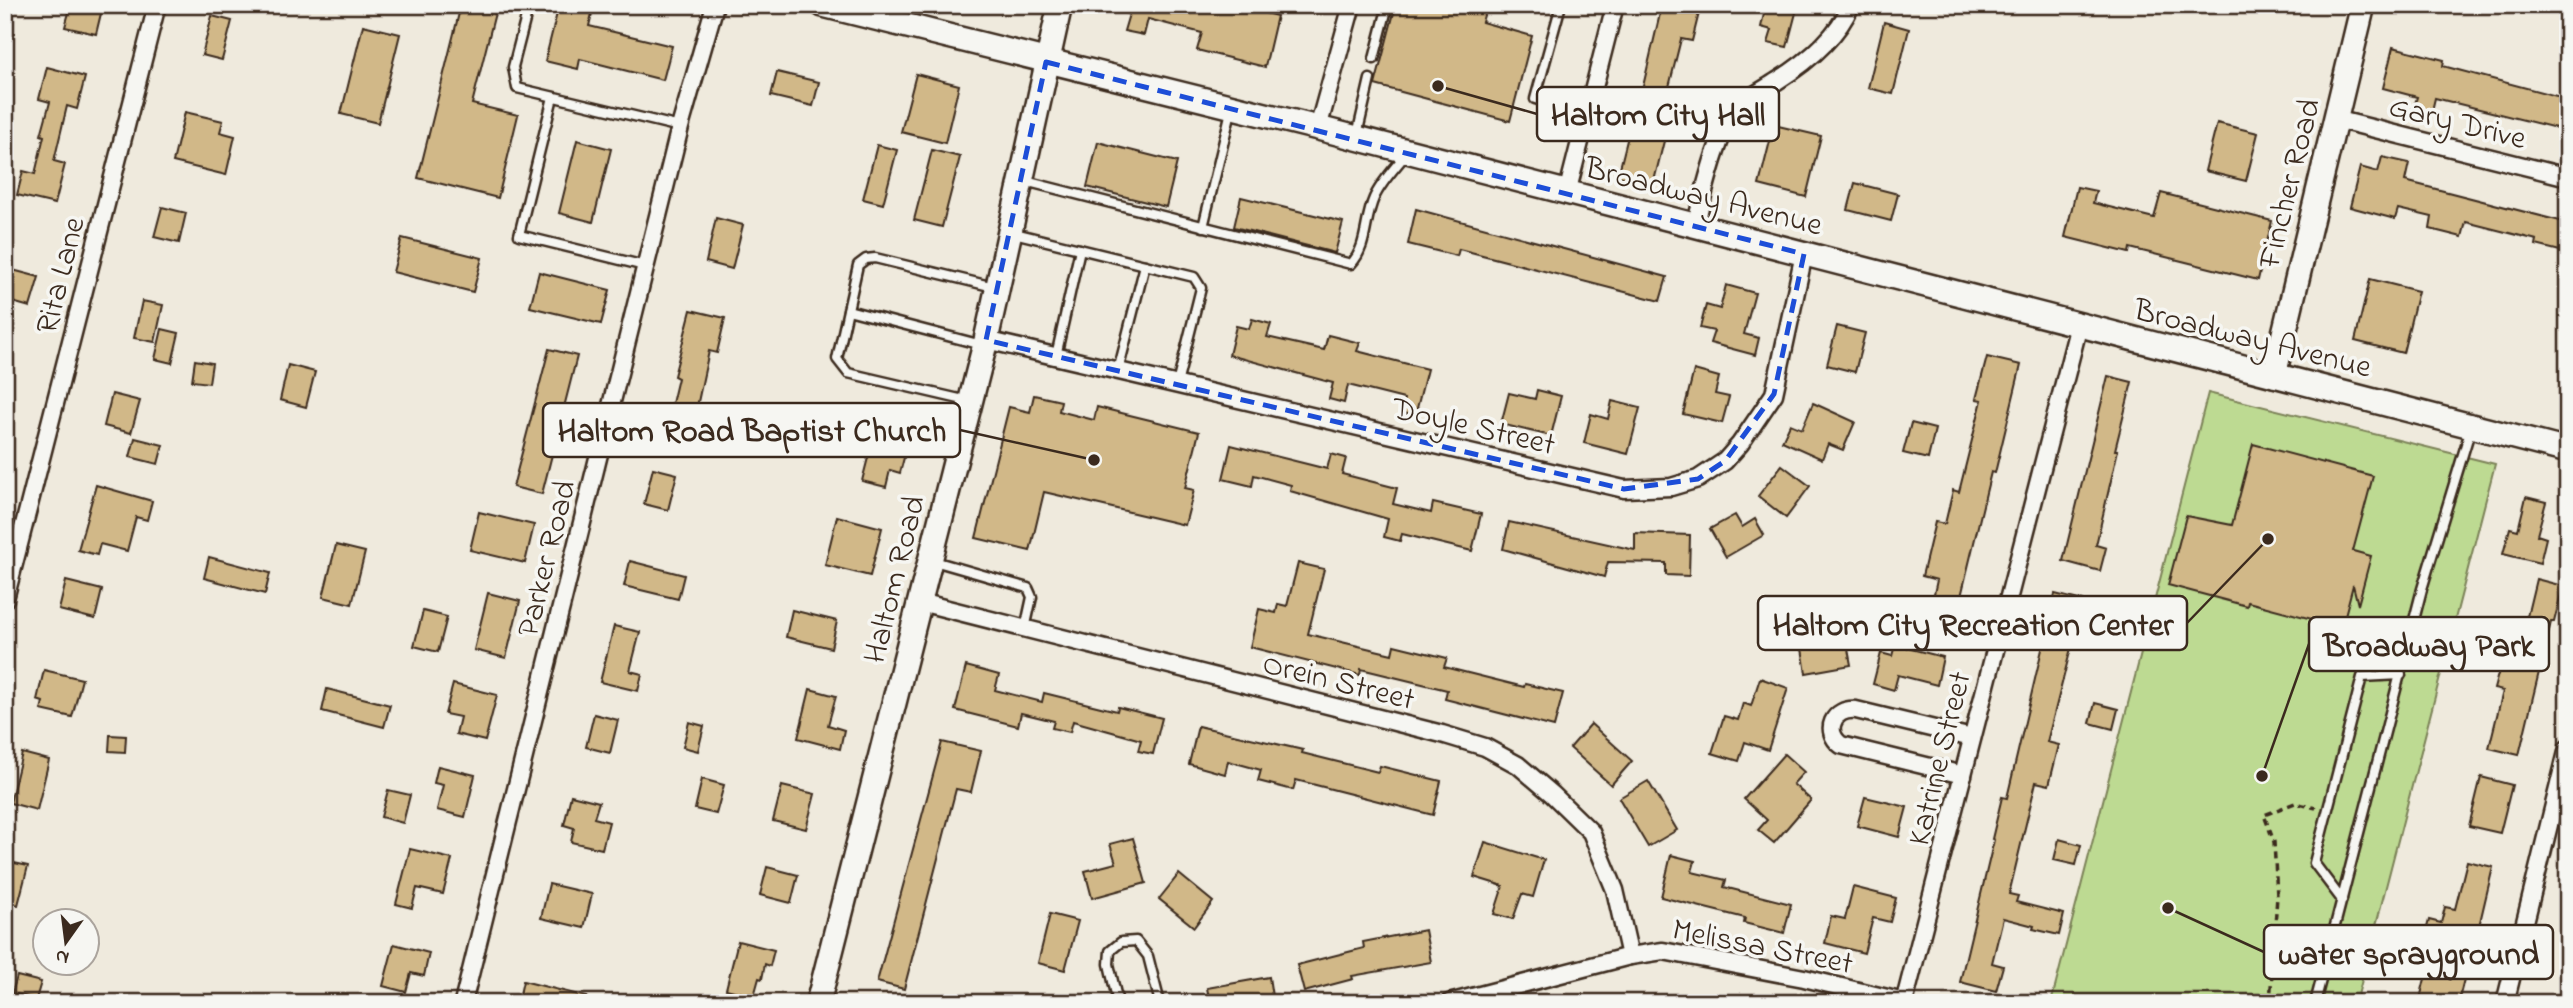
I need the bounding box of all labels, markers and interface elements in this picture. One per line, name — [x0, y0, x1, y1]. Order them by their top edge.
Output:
street label: Gary Drive — [2384, 85, 2531, 164]
callout: Haltom City Hall — [1537, 87, 1779, 141]
text: Haltom City Hall — [1551, 93, 1765, 142]
street label: Fincher Road — [2247, 94, 2335, 275]
street label: Broadway Avenue — [1579, 146, 1827, 251]
street label: Rita Lane — [25, 212, 100, 339]
street label: Broadway Avenue — [2128, 288, 2376, 393]
street label: Doyle Street — [1386, 387, 1560, 470]
callout: Haltom Road Baptist Church — [543, 403, 960, 457]
text: Haltom Road Baptist Church — [558, 409, 946, 457]
street label: Parker Road — [506, 476, 591, 642]
street label: Haltom Road — [853, 491, 940, 669]
callout: Haltom City Recreation Center — [1758, 596, 2187, 650]
text: Haltom City Recreation Center — [1773, 603, 2174, 652]
callout: Broadway Park — [2309, 617, 2549, 671]
text: Broadway Park — [2321, 624, 2535, 673]
street label: Orein Street — [1257, 642, 1419, 725]
street label: Katrine Street — [1897, 667, 1986, 851]
north arrow — [32, 906, 102, 976]
street label: Melissa Street — [1668, 908, 1857, 989]
callout: water sprayground — [2264, 925, 2553, 979]
text: water sprayground — [2279, 932, 2540, 981]
text: N — [53, 941, 72, 971]

